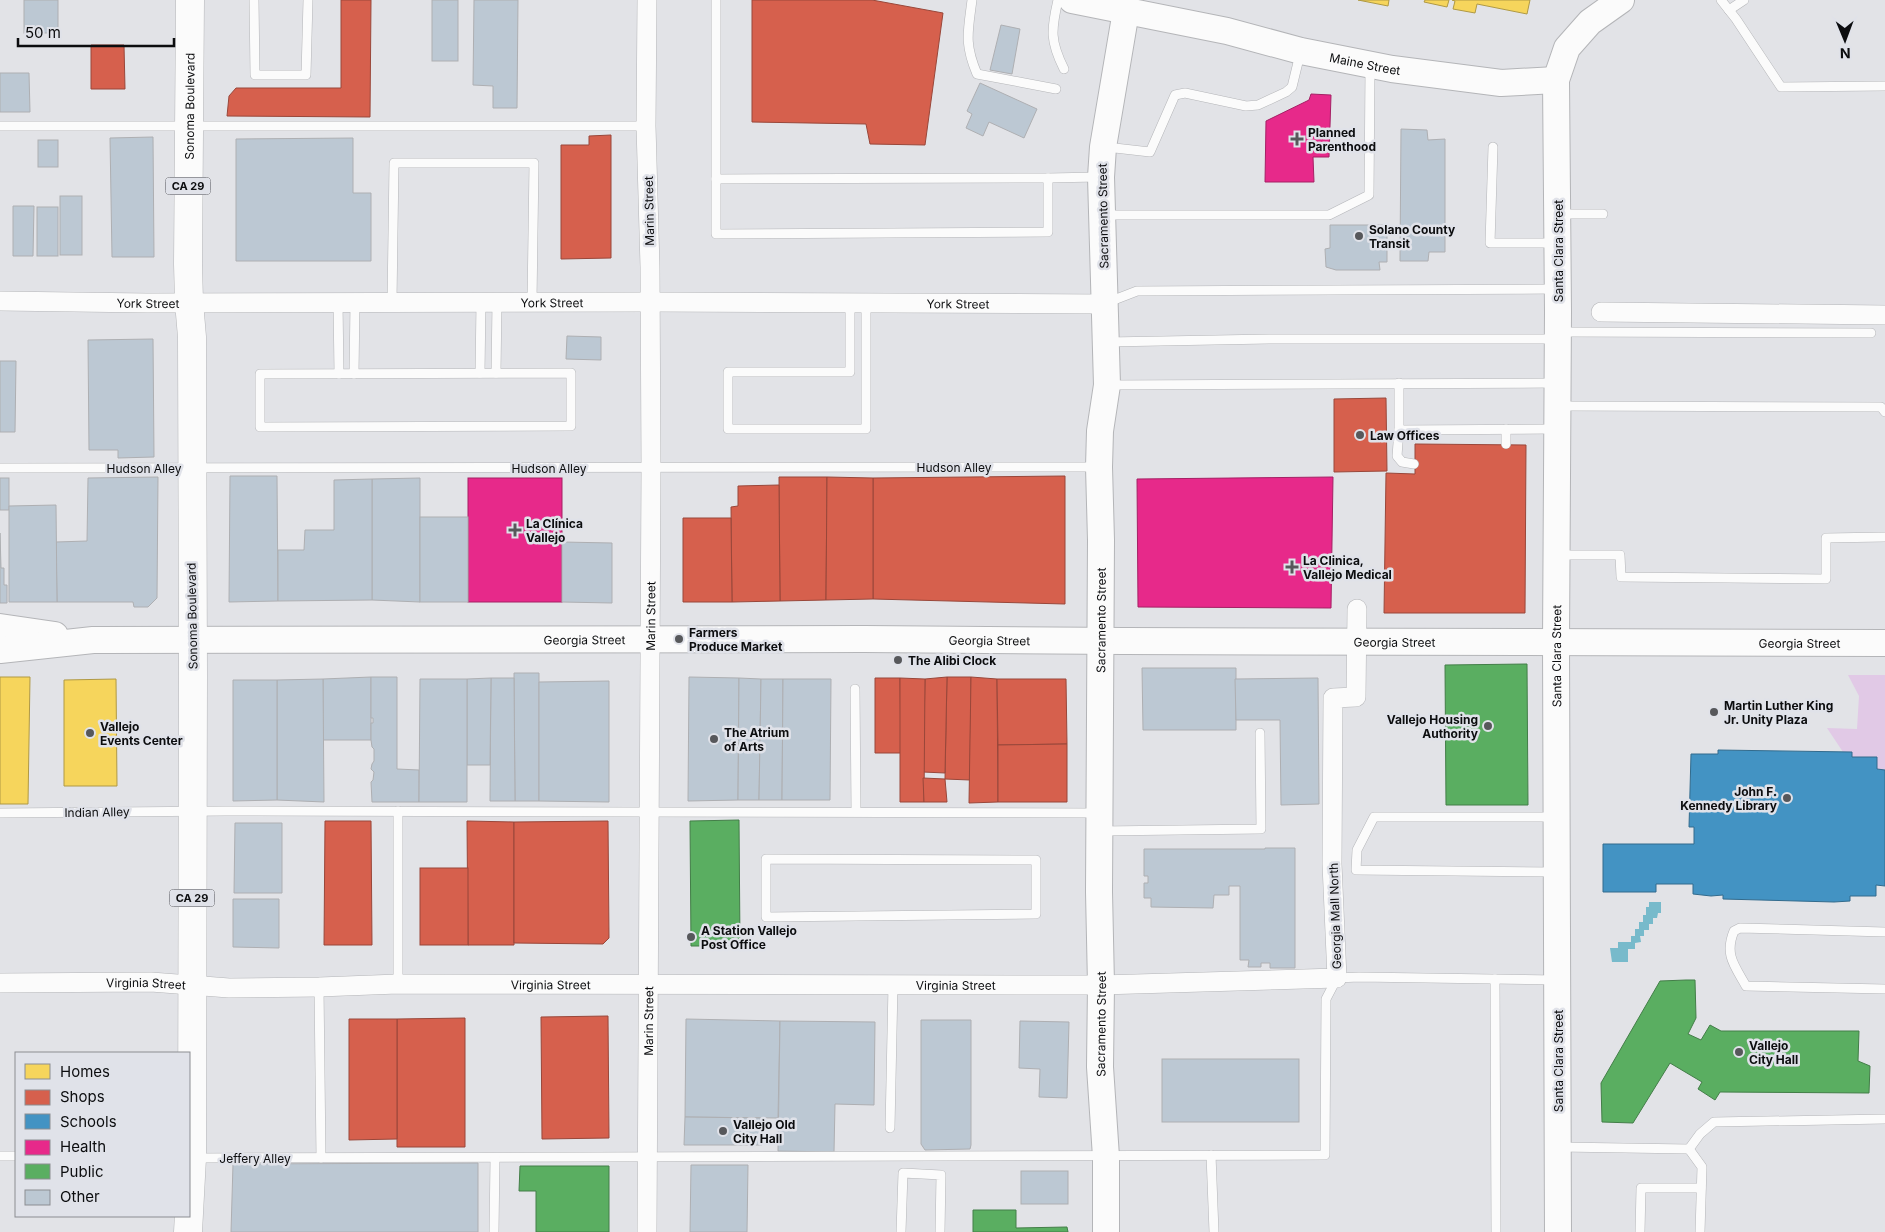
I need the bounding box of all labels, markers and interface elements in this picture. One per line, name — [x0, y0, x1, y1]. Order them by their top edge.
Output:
scale bar — [18, 15, 174, 47]
north arrow — [1820, 15, 1870, 65]
text: 50 m — [25, 23, 61, 42]
text: N — [1840, 45, 1851, 62]
street label: Maine Street — [1328, 49, 1401, 78]
street label: Sonoma Boulevard — [181, 53, 197, 160]
place label: Planned Parenthood — [1308, 125, 1376, 154]
marker: Planned Parenthood — [1290, 132, 1304, 146]
street label: Sacramento Street — [1095, 163, 1111, 269]
street label: Marin Street — [641, 176, 657, 246]
road number: CA 29 — [166, 178, 210, 195]
street label: Santa Clara Street — [1551, 200, 1566, 302]
place label: Solano County Transit — [1369, 222, 1456, 251]
marker: Solano County Transit — [1353, 230, 1365, 242]
street label: York Street — [116, 295, 180, 311]
street label: York Street — [520, 295, 584, 310]
street label: York Street — [926, 296, 990, 311]
place label: Law Offices — [1370, 428, 1440, 443]
marker: Law Offices — [1354, 429, 1366, 441]
street label: Hudson Alley — [917, 460, 992, 475]
street label: Hudson Alley — [107, 461, 182, 476]
street label: Hudson Alley — [512, 461, 587, 476]
place label: La Clínica Vallejo — [526, 516, 583, 545]
marker: La Clínica Vallejo — [508, 523, 522, 537]
place label: La Clinica, Vallejo Medical — [1303, 553, 1392, 582]
marker: La Clinica, Vallejo Medical — [1285, 560, 1299, 574]
street label: Sonoma Boulevard — [184, 563, 200, 669]
street label: Sacramento Street — [1093, 567, 1108, 673]
street label: Marin Street — [643, 581, 658, 651]
street label: Santa Clara Street — [1549, 605, 1564, 707]
place label: Farmers Produce Market — [689, 625, 783, 654]
street label: Georgia Street — [544, 632, 625, 647]
street label: Georgia Street — [949, 632, 1030, 648]
marker: Farmers Produce Market — [673, 633, 685, 645]
street label: Georgia Street — [1354, 634, 1435, 649]
street label: Georgia Street — [1759, 635, 1840, 650]
place label: The Alibi Clock — [908, 653, 996, 668]
marker: The Alibi Clock — [892, 654, 904, 666]
place label: Martin Luther King Jr. Unity Plaza — [1724, 698, 1833, 727]
marker: Martin Luther King Jr. Unity Plaza — [1708, 706, 1720, 718]
place label: Vallejo Housing Authority — [1387, 712, 1479, 741]
place label: Vallejo Events Center — [100, 719, 183, 748]
marker: Vallejo Housing Authority — [1482, 720, 1494, 732]
place label: The Atrium of Arts — [724, 725, 789, 754]
marker: Vallejo Events Center — [84, 727, 96, 739]
marker: The Atrium of Arts — [708, 733, 720, 745]
place label: John F. Kennedy Library — [1680, 784, 1778, 813]
marker: John F. Kennedy Library — [1781, 792, 1793, 804]
street label: Indian Alley — [64, 804, 130, 820]
street label: Georgia Mall North — [1326, 862, 1344, 970]
road number: CA 29 — [170, 890, 214, 906]
place label: A Station Vallejo Post Office — [701, 923, 797, 952]
marker: A Station Vallejo Post Office — [685, 931, 697, 943]
street label: Sacramento Street — [1092, 971, 1109, 1077]
street label: Virginia Street — [106, 974, 186, 992]
street label: Virginia Street — [511, 977, 591, 992]
street label: Virginia Street — [916, 977, 996, 992]
street label: Marin Street — [640, 986, 656, 1056]
street label: Santa Clara Street — [1551, 1010, 1566, 1112]
place label: Vallejo City Hall — [1749, 1038, 1798, 1067]
marker: Vallejo City Hall — [1733, 1046, 1745, 1058]
legend — [15, 1052, 190, 1217]
text: Homes — [60, 1062, 110, 1081]
text: Shops — [60, 1087, 105, 1106]
text: Schools — [60, 1112, 117, 1131]
place label: Vallejo Old City Hall — [733, 1117, 795, 1146]
marker: Vallejo Old City Hall — [717, 1125, 729, 1137]
text: Health — [60, 1137, 106, 1156]
street label: Jeffery Alley — [219, 1151, 291, 1166]
text: Public — [60, 1162, 103, 1181]
text: Other — [60, 1187, 100, 1206]

